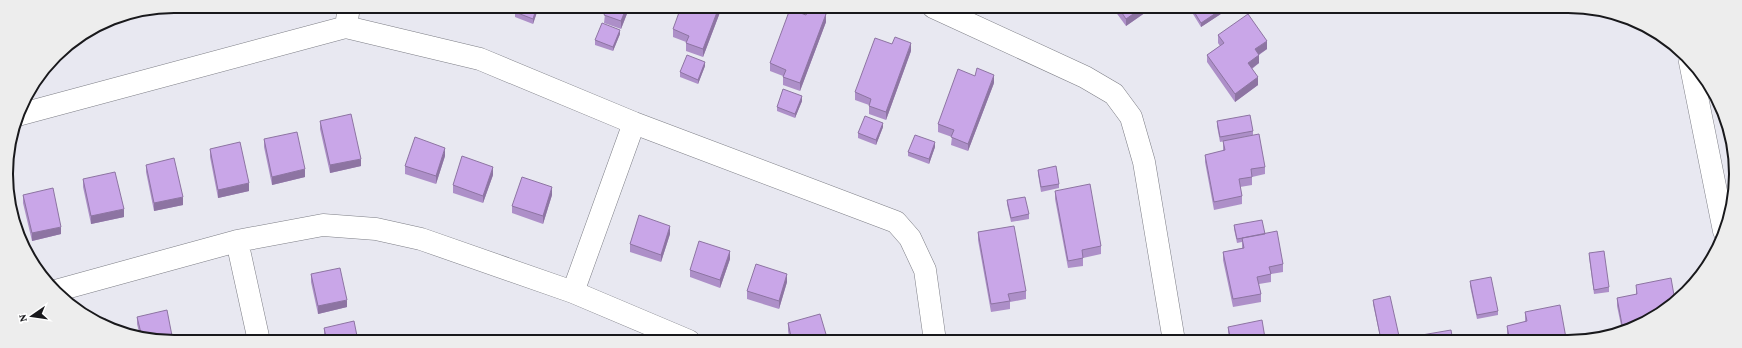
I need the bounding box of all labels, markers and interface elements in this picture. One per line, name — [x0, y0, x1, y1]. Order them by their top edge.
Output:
north arrow — [12, 296, 52, 336]
text: N — [15, 313, 29, 323]

